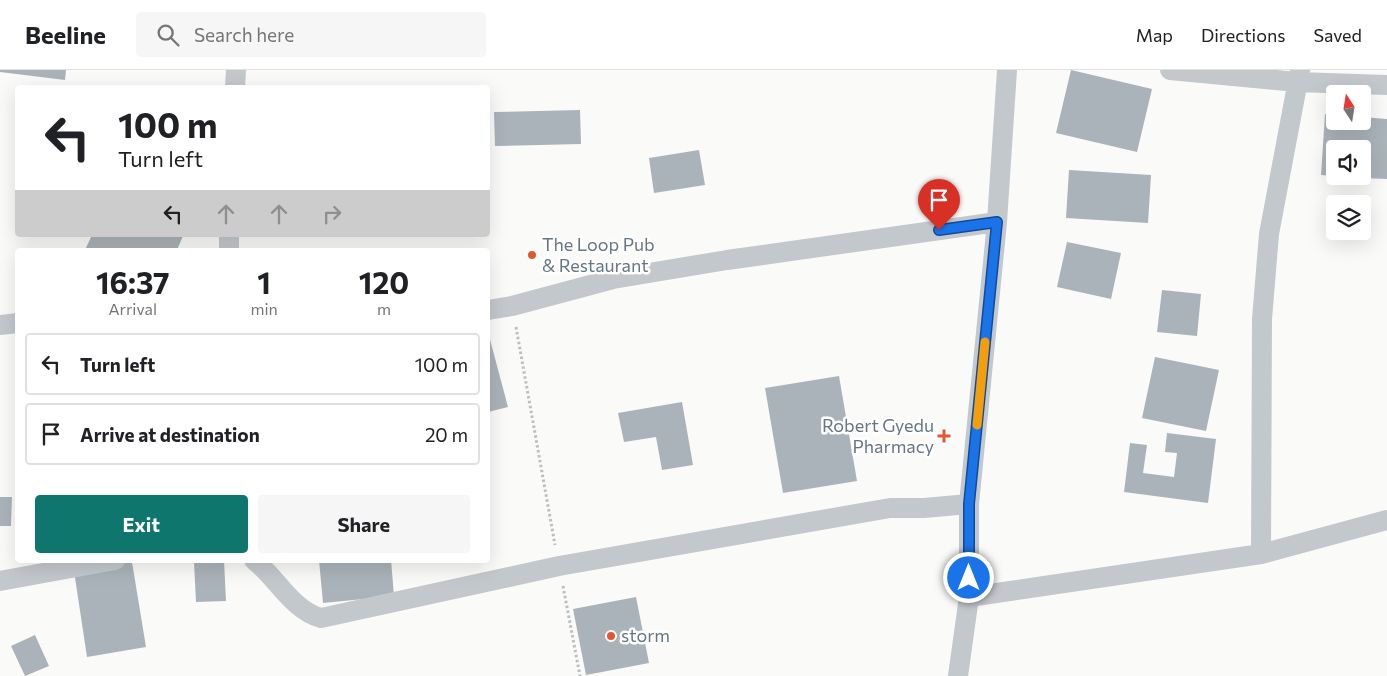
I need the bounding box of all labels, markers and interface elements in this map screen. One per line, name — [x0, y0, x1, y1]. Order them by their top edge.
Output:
search box — [136, 12, 486, 57]
text: Beeline — [25, 20, 106, 49]
icon: search — [154, 21, 182, 49]
text: Search here — [194, 23, 294, 46]
text: Map — [1136, 24, 1173, 46]
text: Directions — [1201, 24, 1285, 46]
text: Saved — [1313, 24, 1362, 46]
north arrow — [1326, 85, 1371, 130]
map controls — [1326, 85, 1371, 240]
text: 100 m — [118, 102, 218, 145]
icon: left — [35, 105, 100, 170]
button: sound — [1326, 140, 1371, 185]
text: Turn left — [118, 145, 203, 172]
pin — [918, 179, 960, 230]
icon: arrive — [925, 186, 953, 214]
button: layers — [1326, 195, 1371, 240]
icon: left — [159, 200, 187, 228]
icon: ahead — [212, 200, 240, 228]
icon: ahead — [265, 200, 293, 228]
icon: right — [318, 200, 346, 228]
place label: The Loop Pub & Restaurant — [542, 233, 655, 276]
marker: The Loop Pub & Restaurant — [526, 249, 538, 261]
text: 16:37 — [96, 263, 170, 300]
text: 1 — [257, 263, 271, 300]
text: 120 — [359, 263, 409, 300]
text: Arrival — [109, 299, 157, 318]
text: min — [251, 299, 278, 318]
text: m — [377, 299, 391, 318]
icon: left — [37, 350, 65, 378]
text: Turn left — [80, 353, 155, 376]
text: 100 m — [415, 353, 468, 376]
place label: Robert Gyedu Pharmacy — [822, 414, 934, 457]
icon: arrive — [37, 420, 65, 448]
text: Arrive at destination — [80, 423, 260, 446]
text: 20 m — [425, 423, 468, 446]
marker: Robert Gyedu Pharmacy — [938, 430, 950, 442]
button: Exit — [35, 495, 248, 553]
button: Share — [258, 495, 470, 553]
position arrow — [942, 551, 994, 603]
place label: storm — [621, 624, 670, 646]
marker: storm — [605, 630, 617, 642]

